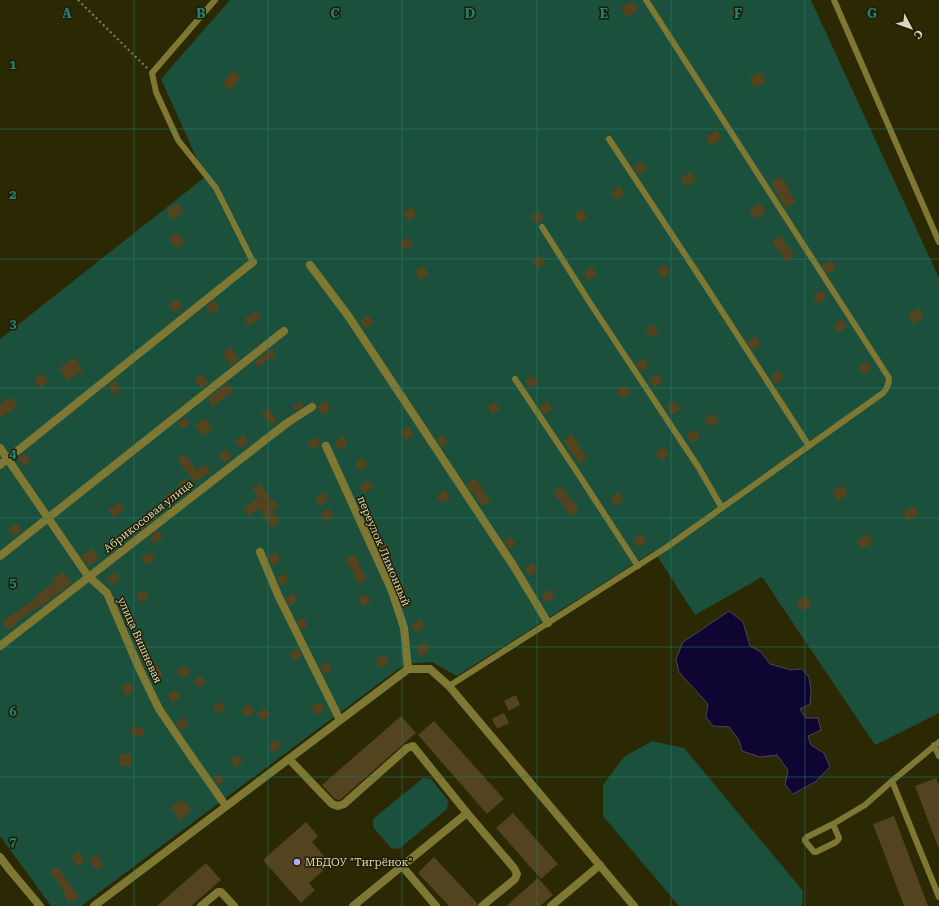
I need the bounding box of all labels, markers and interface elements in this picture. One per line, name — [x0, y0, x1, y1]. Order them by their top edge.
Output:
text: A — [62, 6, 72, 21]
text: B — [196, 6, 206, 21]
text: C — [330, 6, 340, 21]
text: D — [465, 6, 475, 21]
text: E — [600, 6, 608, 21]
text: F — [734, 6, 742, 21]
text: G — [867, 6, 877, 21]
north arrow — [891, 8, 931, 48]
text: С — [911, 27, 926, 42]
text: 1 — [9, 57, 17, 72]
text: 2 — [9, 187, 17, 202]
text: 3 — [9, 316, 17, 331]
text: 4 — [9, 446, 17, 461]
street label: Абрикосовая улица — [101, 477, 196, 555]
street label: переулок Лимонный — [354, 494, 413, 608]
text: 5 — [9, 575, 17, 590]
street label: улица Вишневая — [115, 595, 164, 685]
text: 6 — [9, 704, 17, 719]
text: 7 — [9, 834, 17, 849]
place label: МБДОУ "Тигрёнок" — [305, 856, 413, 869]
marker: МБДОУ "Тигрёнок" — [292, 857, 302, 867]

